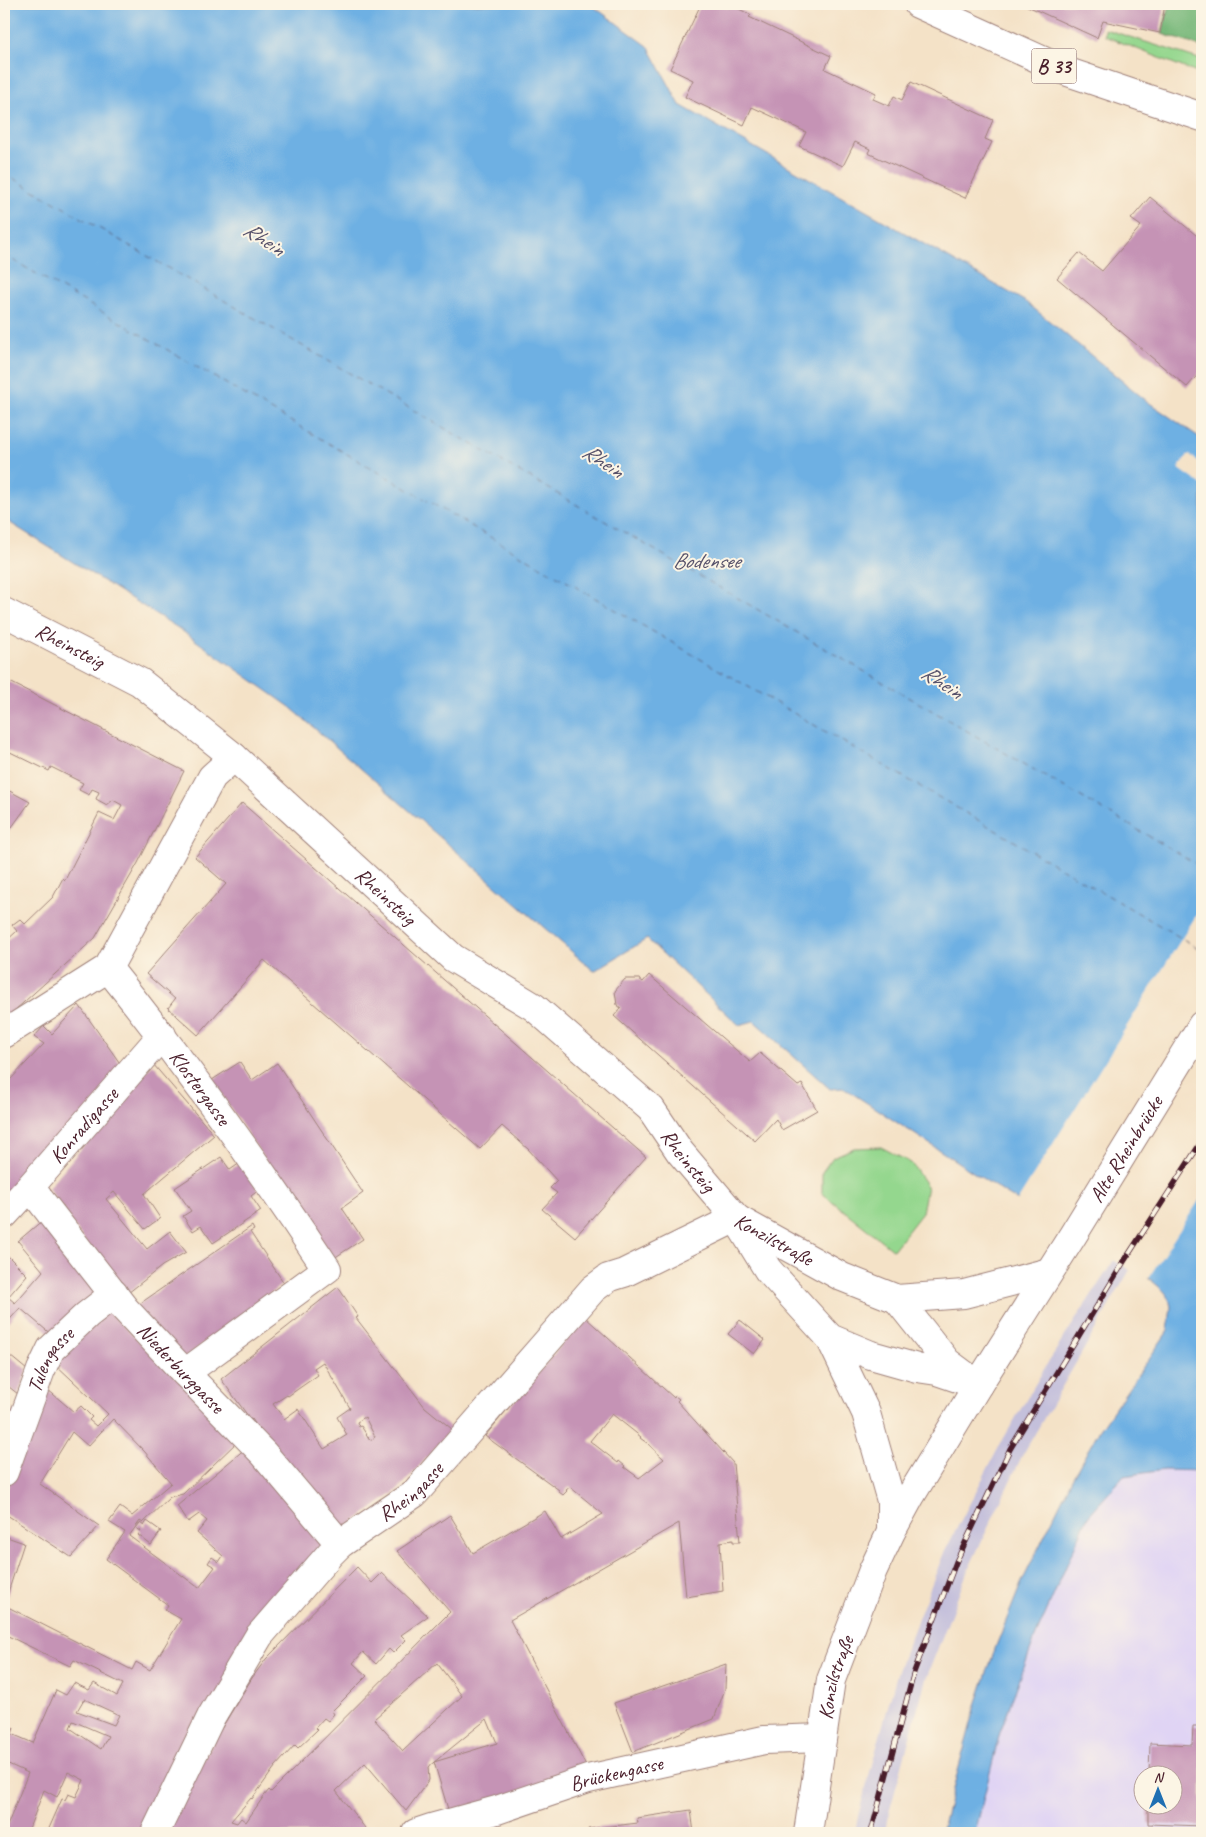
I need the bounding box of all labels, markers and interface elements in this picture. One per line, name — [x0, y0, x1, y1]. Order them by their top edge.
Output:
road number: B 33 — [1032, 48, 1076, 84]
water label: Rhein — [238, 215, 291, 264]
water label: Rhein — [577, 437, 630, 486]
water label: Bodensee — [673, 547, 743, 575]
street label: Rheinsteig — [31, 617, 110, 675]
water label: Rhein — [916, 658, 969, 707]
street label: Rheinsteig — [350, 862, 423, 932]
street label: Klostergasse — [164, 1045, 238, 1132]
street label: Konradigasse — [44, 1081, 124, 1169]
street label: Alte Rheinbrücke — [1083, 1089, 1170, 1207]
street label: Rheinsteig — [655, 1124, 722, 1199]
street label: Konzilstraße — [730, 1207, 820, 1273]
street label: Niederburggasse — [132, 1317, 231, 1420]
street label: Tulengasse — [21, 1320, 81, 1396]
street label: Rheingasse — [373, 1455, 451, 1527]
street label: Konzilstraße — [812, 1630, 860, 1721]
street label: Brückengasse — [566, 1750, 666, 1797]
north arrow — [1134, 1764, 1184, 1814]
text: N — [1154, 1769, 1165, 1786]

